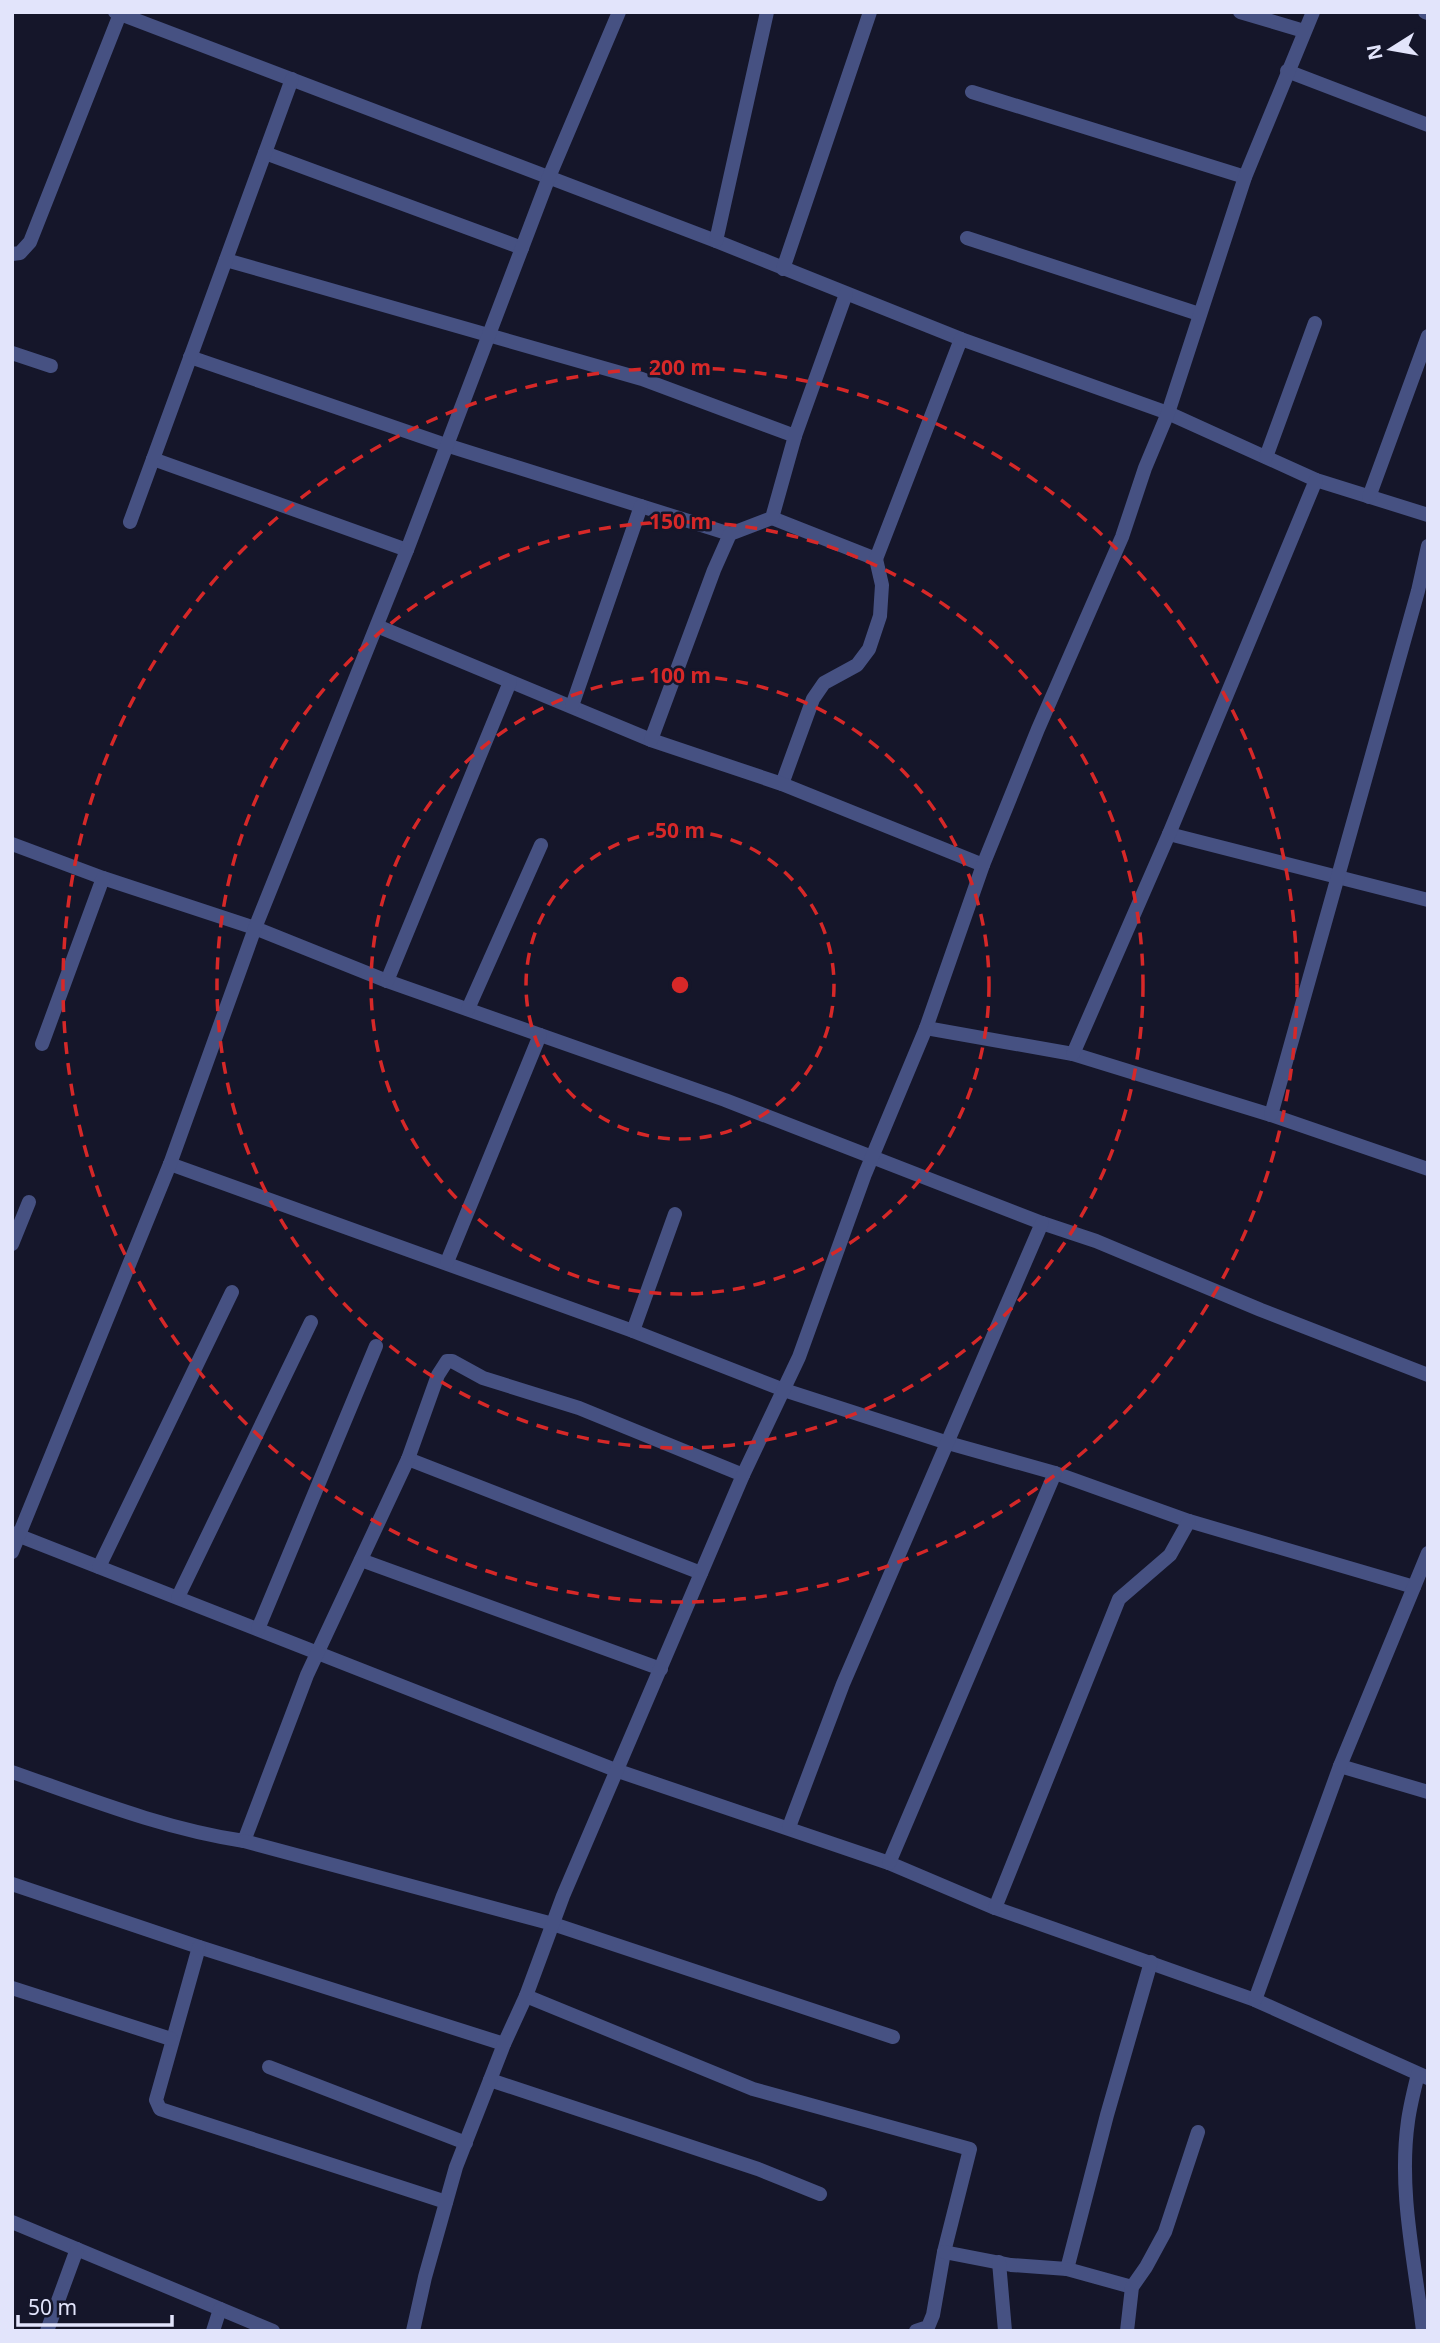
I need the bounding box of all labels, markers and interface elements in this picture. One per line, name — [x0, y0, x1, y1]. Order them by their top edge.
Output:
north arrow — [1356, 14, 1426, 84]
text: N — [1360, 42, 1389, 62]
text: 200 m — [649, 353, 711, 381]
text: 150 m — [649, 507, 711, 535]
text: 100 m — [649, 661, 711, 689]
text: 50 m — [655, 816, 705, 844]
centre of rings — [668, 973, 692, 997]
scale bar — [18, 2284, 172, 2328]
text: 50 m — [28, 2293, 77, 2321]

